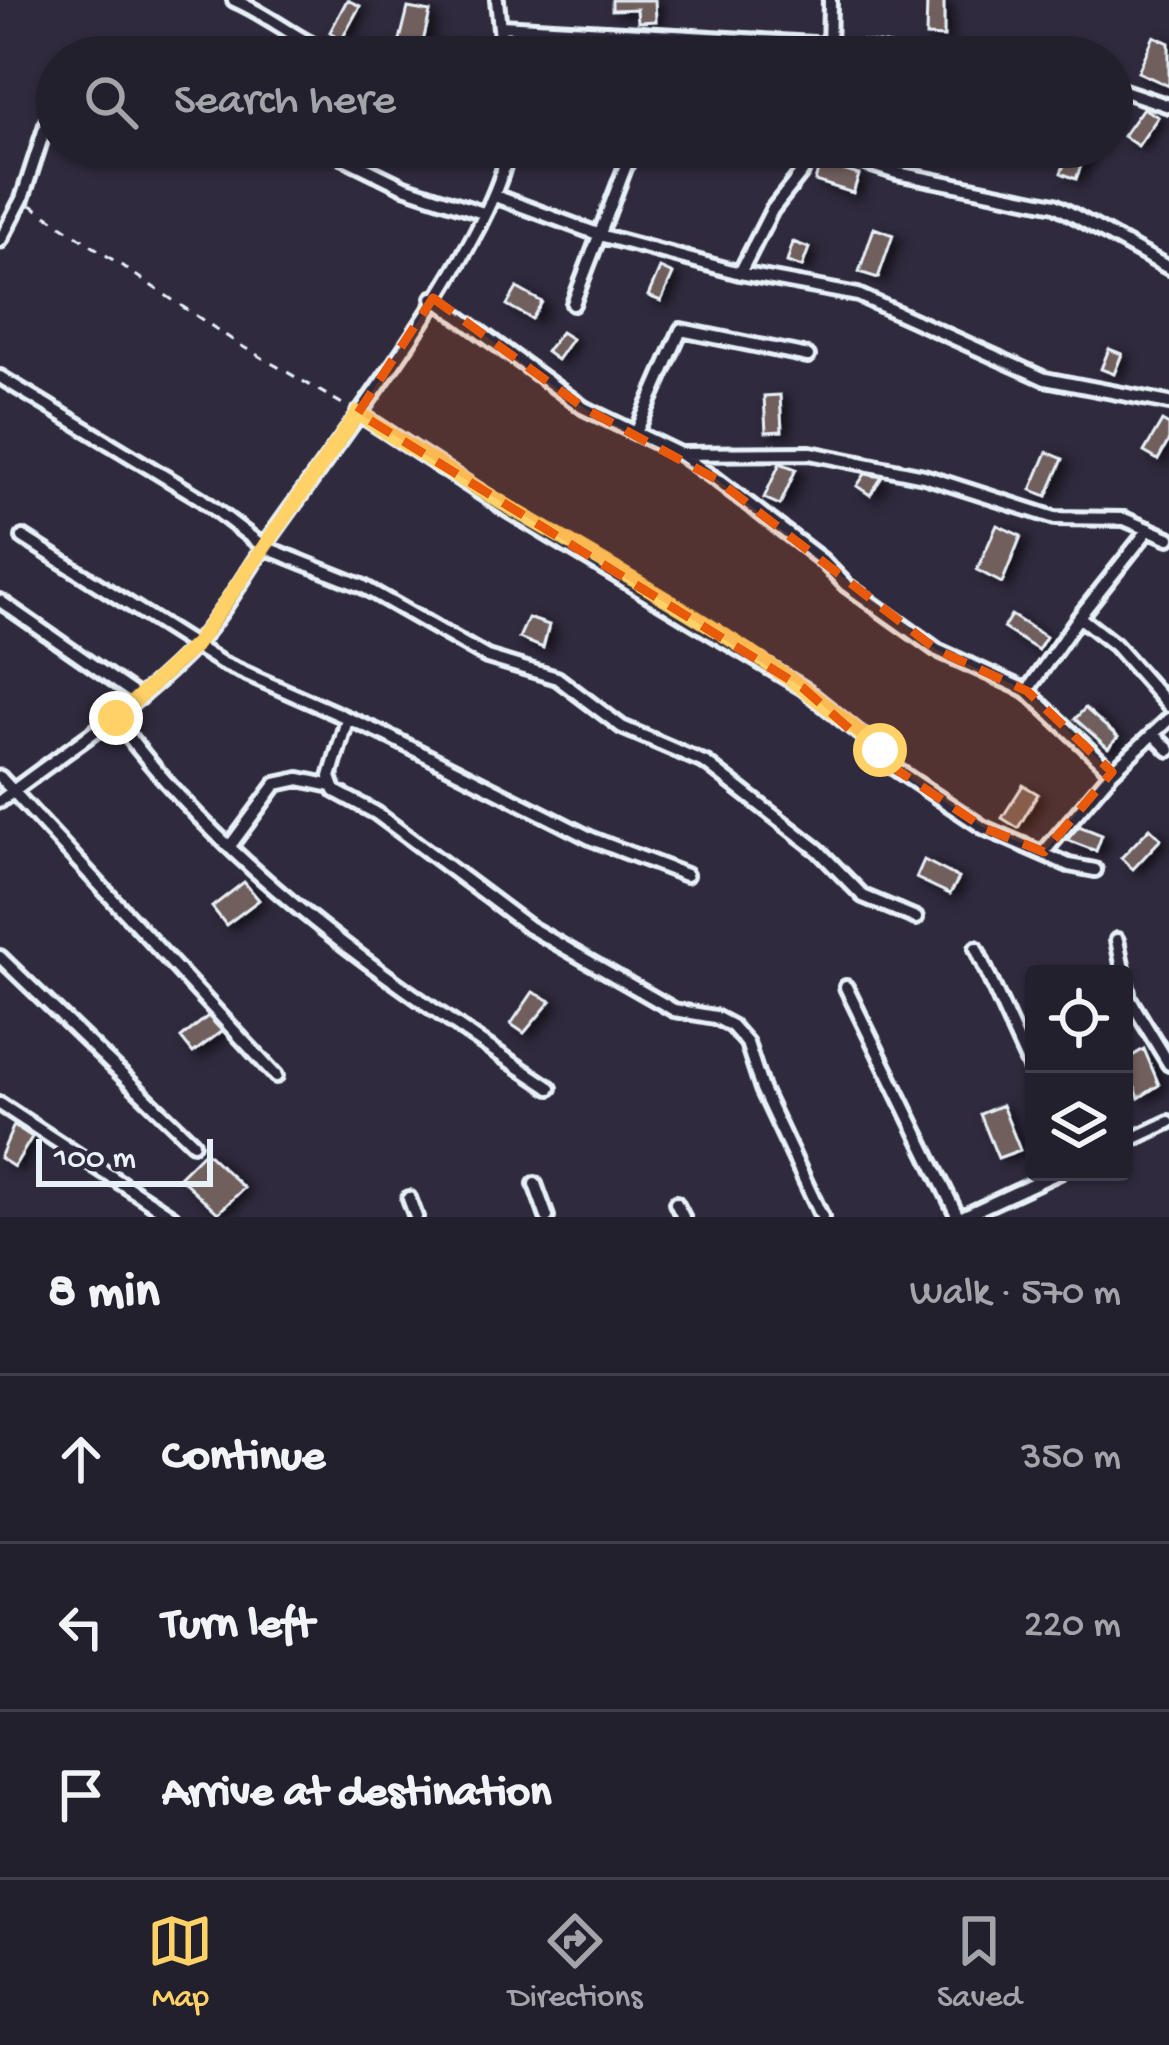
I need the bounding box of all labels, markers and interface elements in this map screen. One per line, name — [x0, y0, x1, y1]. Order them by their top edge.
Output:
search box — [36, 36, 1133, 168]
icon: search — [78, 69, 144, 135]
text: Search here — [174, 76, 396, 129]
route end — [89, 691, 143, 745]
route start — [853, 723, 907, 777]
map controls — [1025, 965, 1133, 1181]
button: locate — [1025, 965, 1133, 1073]
button: layers — [1025, 1073, 1133, 1181]
scale bar — [36, 1133, 213, 1186]
text: 100 m — [54, 1141, 136, 1179]
text: 8 min — [48, 1265, 160, 1325]
text: Walk · 570 m — [910, 1272, 1121, 1318]
icon: ahead — [48, 1426, 114, 1492]
text: Continue — [162, 1432, 325, 1485]
text: 350 m — [1021, 1436, 1121, 1482]
icon: left — [48, 1594, 114, 1660]
text: Turn left — [162, 1600, 314, 1653]
text: 220 m — [1024, 1604, 1121, 1650]
icon: arrive — [48, 1762, 114, 1828]
text: Arrive at destination — [162, 1768, 551, 1821]
tab: Map — [147, 1908, 213, 2018]
tab: Directions — [508, 1908, 642, 2018]
tab: Saved — [937, 1908, 1022, 2018]

